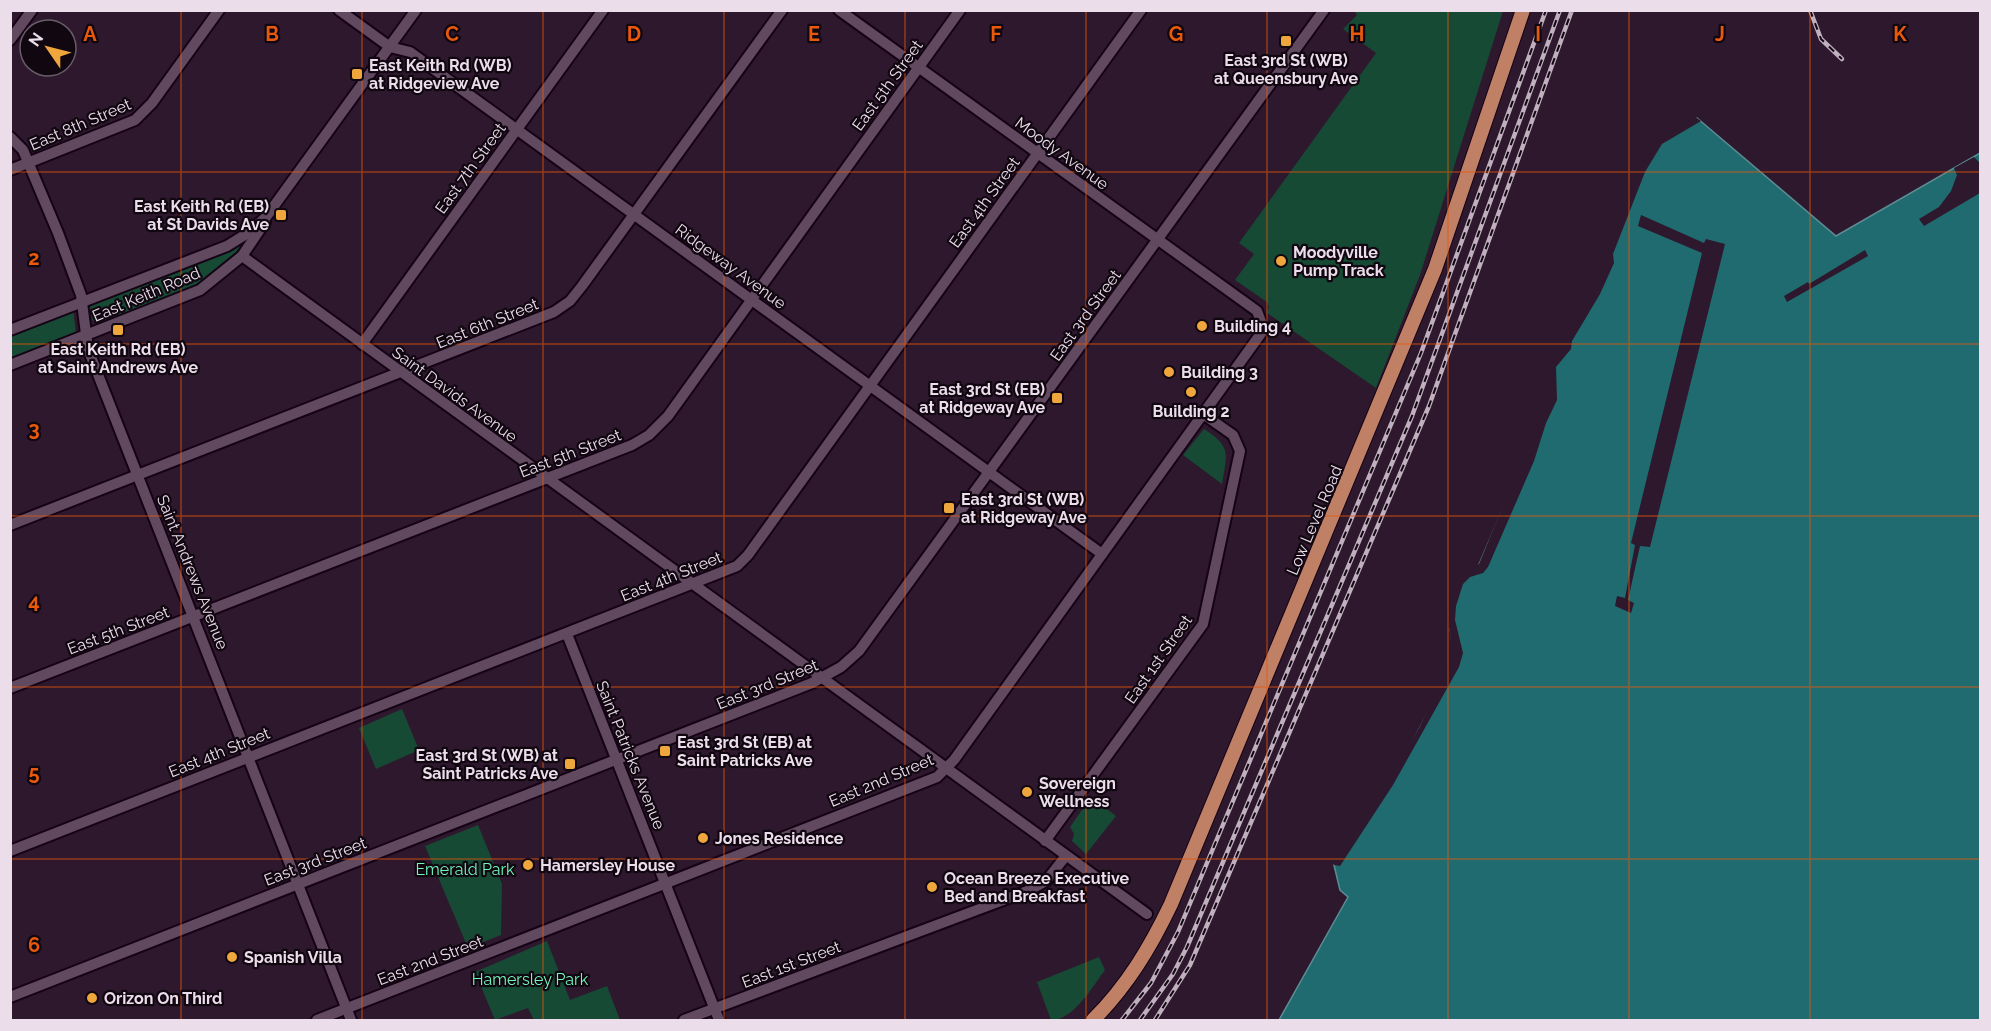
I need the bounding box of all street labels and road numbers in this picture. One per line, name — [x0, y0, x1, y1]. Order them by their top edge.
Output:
street label: East 5th Street — [848, 36, 927, 134]
street label: East 8th Street — [27, 94, 134, 154]
street label: Moody Avenue — [1011, 113, 1112, 194]
street label: East 7th Street — [431, 119, 510, 217]
street label: East 4th Street — [945, 153, 1024, 251]
street label: Ridgeway Avenue — [672, 220, 790, 313]
street label: East Keith Road — [89, 263, 203, 326]
street label: East 3rd Street — [1046, 266, 1125, 365]
street label: East 6th Street — [433, 294, 542, 353]
street label: Saint Davids Avenue — [388, 343, 521, 446]
street label: East 5th Street — [517, 425, 624, 482]
street label: Low Level Road — [1283, 462, 1346, 578]
street label: Saint Andrews Avenue — [153, 492, 232, 652]
street label: East 4th Street — [618, 547, 725, 605]
street label: East 5th Street — [65, 602, 172, 659]
street label: East 1st Street — [1121, 611, 1196, 707]
street label: East 3rd Street — [714, 655, 821, 713]
street label: Saint Patricks Avenue — [592, 678, 669, 832]
street label: East 4th Street — [166, 723, 273, 781]
street label: East 2nd Street — [826, 750, 937, 811]
street label: East 3rd Street — [261, 833, 370, 890]
street label: East 2nd Street — [375, 931, 486, 989]
street label: East 1st Street — [739, 937, 844, 992]

